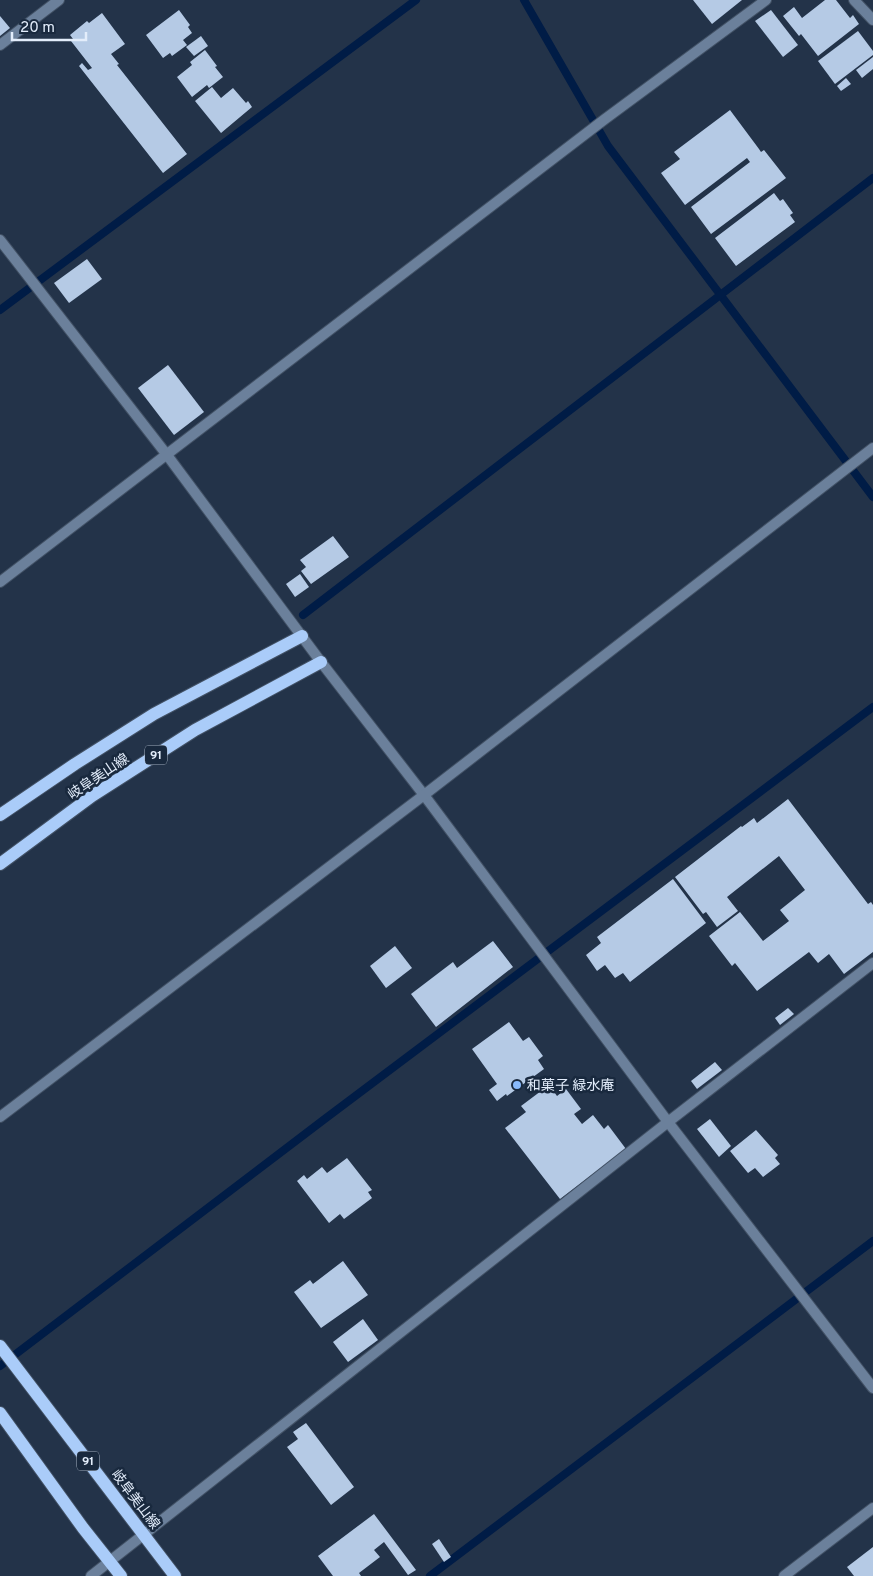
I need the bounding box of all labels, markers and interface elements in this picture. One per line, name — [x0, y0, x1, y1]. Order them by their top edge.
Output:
scale bar — [12, 10, 86, 42]
text: 20 m — [20, 19, 55, 38]
road number: 91 — [145, 746, 167, 764]
street label: 岐阜美山線 — [65, 751, 133, 804]
place label: 和菓子 緑水庵 — [527, 1078, 614, 1095]
marker: 和菓子 緑水庵 — [511, 1079, 523, 1091]
road number: 91 — [77, 1452, 99, 1470]
street label: 岐阜美山線 — [107, 1467, 163, 1533]

